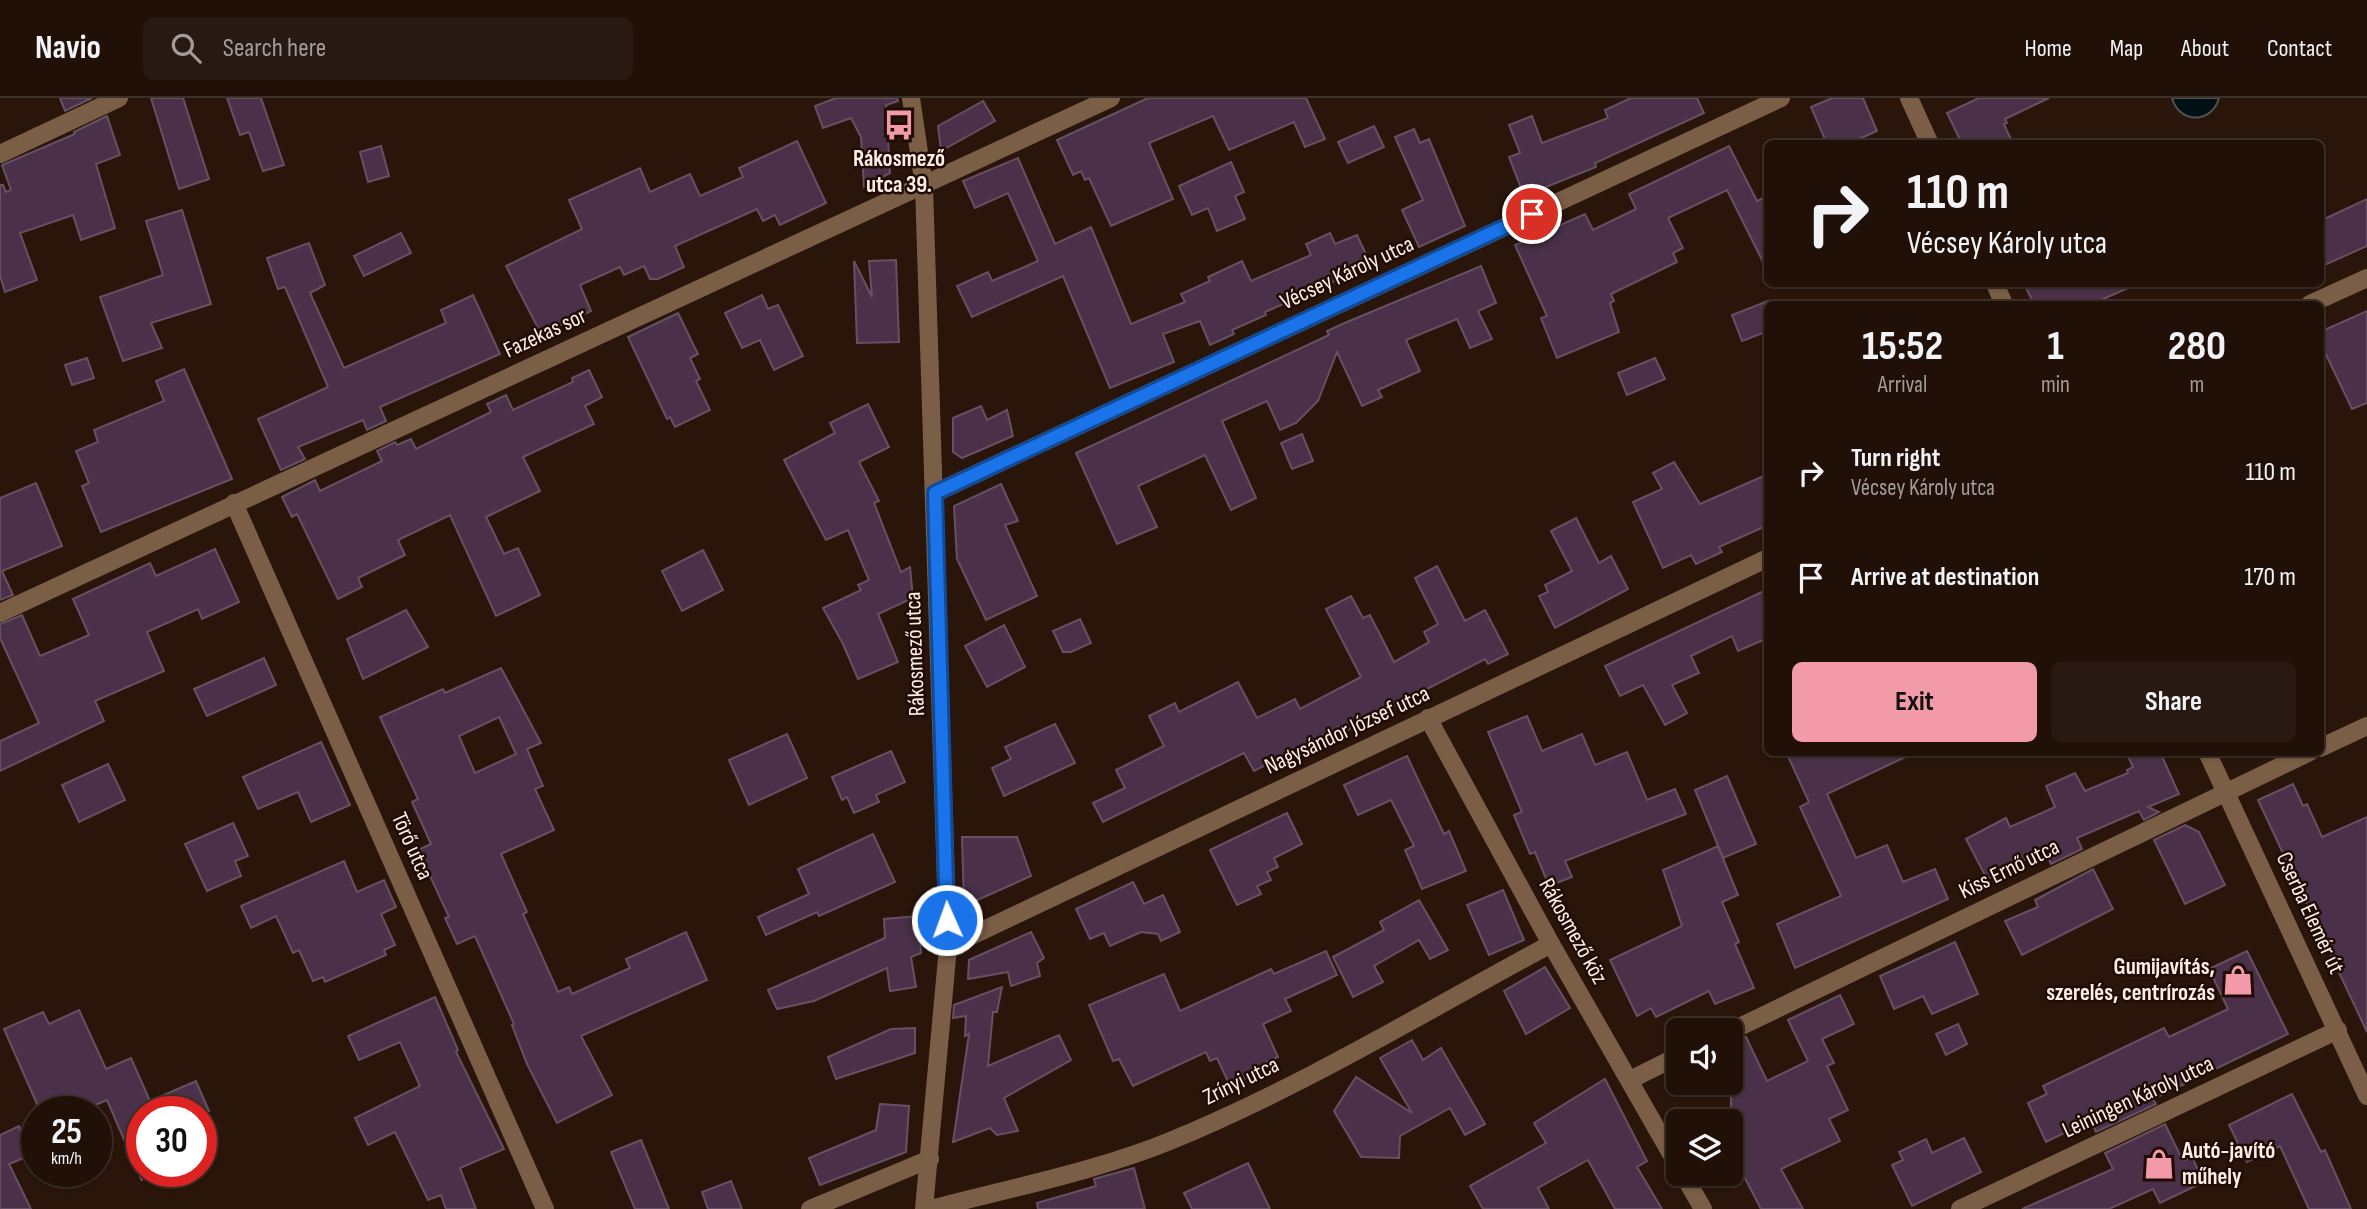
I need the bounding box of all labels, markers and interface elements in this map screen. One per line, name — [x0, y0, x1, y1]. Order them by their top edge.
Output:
search box — [143, 17, 633, 80]
text: Navio — [35, 28, 101, 68]
icon: search — [167, 29, 205, 67]
text: Search here — [223, 33, 326, 64]
text: Home — [2024, 34, 2072, 63]
text: Map — [2110, 34, 2143, 63]
text: About — [2181, 34, 2229, 63]
text: Contact — [2267, 34, 2332, 63]
bus stop icon: Rákosmező utca 39. — [882, 108, 916, 142]
place label: Rákosmező utca 39. — [853, 145, 945, 199]
text: 110 m — [1907, 164, 2009, 223]
icon: right — [1792, 168, 1883, 259]
pin — [1502, 184, 1562, 244]
icon: arrive — [1513, 195, 1551, 233]
text: Vécsey Károly utca — [1907, 224, 2107, 263]
street label: Vécsey Károly utca — [1276, 230, 1418, 316]
street label: Fazekas sor — [499, 301, 591, 364]
text: 15:52 — [1862, 321, 1943, 372]
text: 1 — [2047, 321, 2064, 372]
text: 280 — [2168, 321, 2226, 372]
text: Arrival — [1878, 371, 1927, 399]
text: min — [2041, 371, 2070, 399]
text: m — [2190, 371, 2204, 399]
text: Turn right — [1851, 443, 1940, 474]
icon: right — [1792, 454, 1830, 492]
text: 110 m — [2245, 457, 2296, 488]
text: Vécsey Károly utca — [1851, 474, 1995, 502]
icon: arrive — [1792, 559, 1830, 597]
text: Arrive at destination — [1851, 562, 2039, 593]
text: 170 m — [2244, 562, 2296, 593]
street label: Rákosmező utca — [899, 591, 931, 717]
button: Exit — [1792, 662, 2037, 742]
button: Share — [2051, 662, 2296, 742]
street label: Nagysándor József utca — [1260, 680, 1434, 780]
street label: Törő utca — [385, 808, 439, 884]
street label: Kiss Ernő utca — [1954, 833, 2064, 905]
street label: Cserba Elemér út — [2270, 848, 2350, 978]
street label: Rákosmező köz — [1532, 873, 1614, 989]
position arrow — [910, 883, 984, 957]
place label: Gumijavítás, szerelés, centrírozás — [2046, 953, 2215, 1007]
shop icon: Gumijavítás, szerelés, centrírozás — [2221, 963, 2255, 997]
map controls — [1666, 1018, 1743, 1186]
button: sound — [1666, 1018, 1743, 1095]
street label: Leiningen Károly utca — [2058, 1050, 2218, 1144]
street label: Zrínyi utca — [1198, 1051, 1284, 1111]
speed limit sign: 30 — [126, 1096, 217, 1187]
button: layers — [1666, 1109, 1743, 1186]
text: 25 — [51, 1111, 82, 1154]
place label: Autó-javító műhely — [2181, 1137, 2275, 1191]
shop icon: Autó-javító műhely — [2142, 1147, 2176, 1181]
text: km/h — [51, 1148, 82, 1169]

